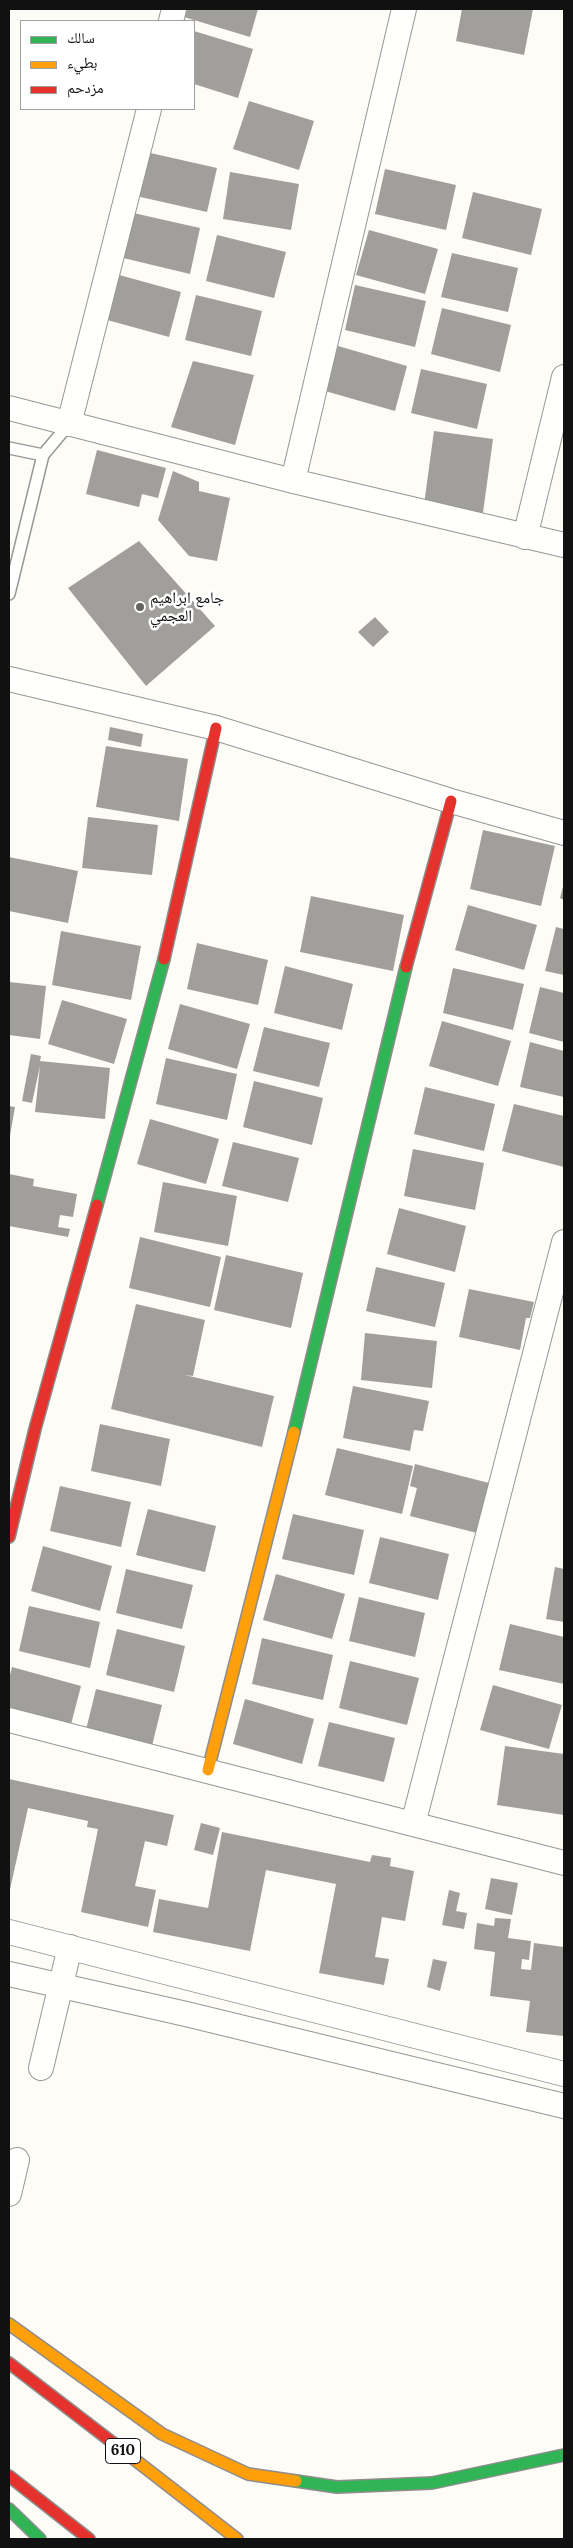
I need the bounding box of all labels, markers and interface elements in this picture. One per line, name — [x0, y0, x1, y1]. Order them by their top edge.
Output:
legend — [20, 20, 195, 110]
text: سالك — [67, 28, 95, 47]
text: بطيء — [67, 53, 97, 72]
text: مزدحم — [67, 78, 104, 97]
place label: جامع ابراهيم العجمي — [150, 588, 224, 626]
marker: جامع ابراهيم العجمي — [134, 601, 146, 613]
road number: 610 — [106, 2438, 140, 2464]

